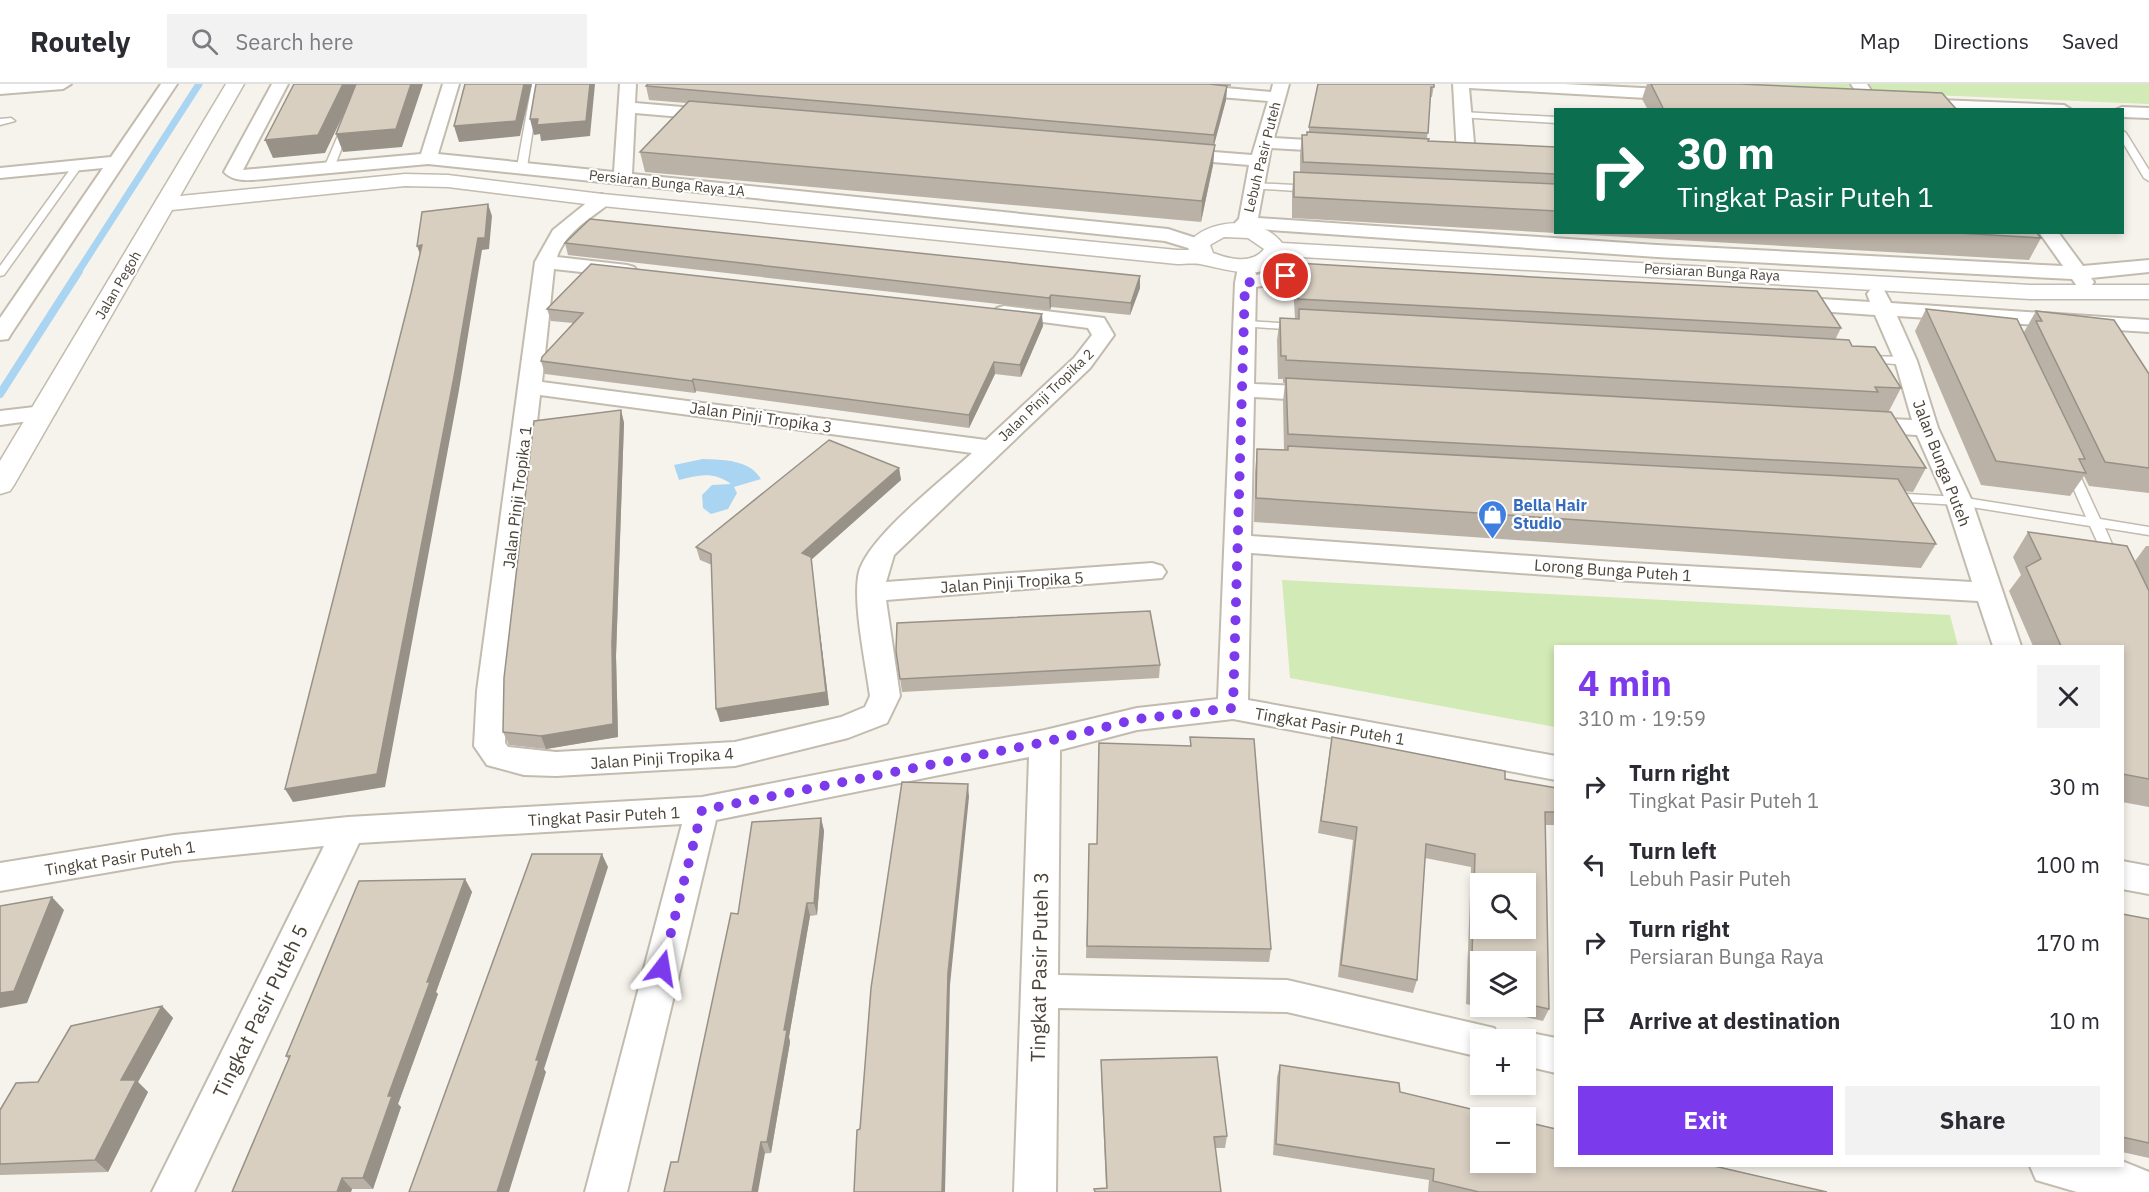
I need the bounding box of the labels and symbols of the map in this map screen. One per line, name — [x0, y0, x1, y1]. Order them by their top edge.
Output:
street label: Lebuh Pasir Puteh — [1240, 100, 1284, 214]
street label: Persiaran Bunga Raya 1A — [588, 166, 746, 200]
street label: Jalan Pegoh — [91, 248, 145, 322]
pin — [1260, 250, 1311, 301]
street label: Persiaran Bunga Raya — [1643, 259, 1781, 285]
street label: Jalan Pinji Tropika 2 — [995, 345, 1097, 445]
street label: Jalan Pinji Tropika 3 — [688, 397, 834, 437]
street label: Jalan Bunga Puteh — [1909, 397, 1975, 529]
street label: Jalan Pinji Tropika 1 — [498, 424, 536, 570]
place label: Bella Hair Studio — [1513, 495, 1587, 533]
shop icon: Bella Hair Studio — [1476, 498, 1508, 540]
street label: Lorong Bunga Puteh 1 — [1534, 555, 1692, 585]
street label: Jalan Pinji Tropika 5 — [940, 567, 1084, 597]
street label: Tingkat Pasir Puteh 1 — [1253, 703, 1407, 749]
street label: Jalan Pinji Tropika 4 — [590, 743, 734, 773]
street label: Tingkat Pasir Puteh 1 — [528, 802, 680, 830]
street label: Tingkat Pasir Puteh 1 — [43, 836, 197, 880]
street label: Tingkat Pasir Puteh 3 — [1024, 872, 1054, 1062]
street label: Tingkat Pasir Puteh 5 — [206, 920, 314, 1102]
position arrow — [630, 936, 694, 1000]

